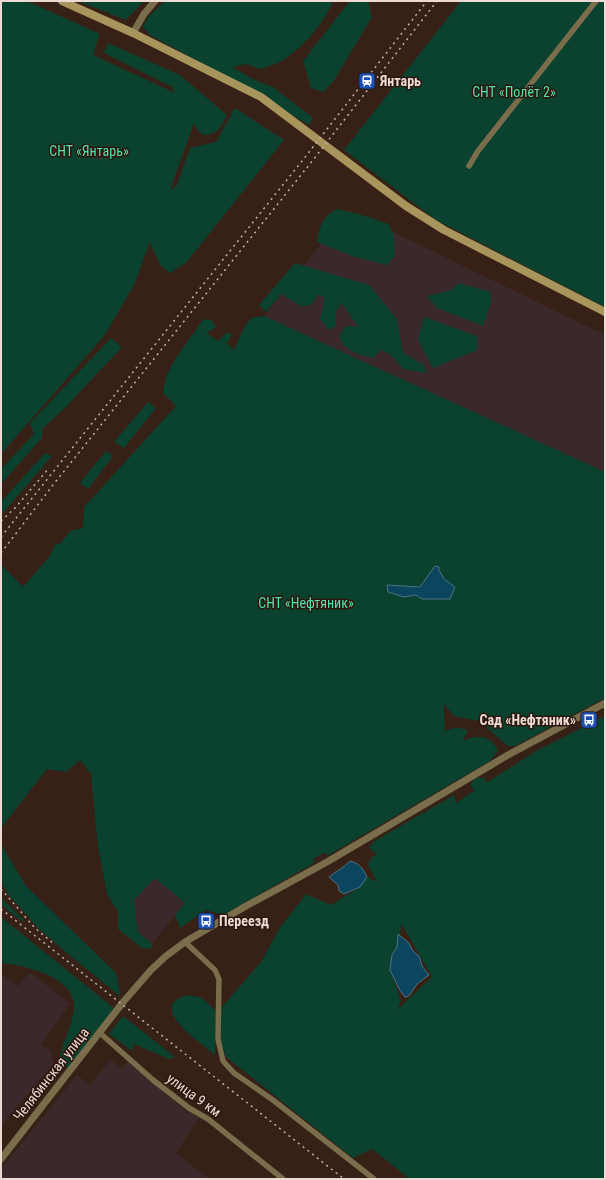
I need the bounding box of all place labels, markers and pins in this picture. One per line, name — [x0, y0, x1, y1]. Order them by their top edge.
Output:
station icon: Янтарь — [357, 71, 377, 91]
place label: Янтарь — [379, 73, 421, 89]
bus stop icon: Сад «Нефтяник» — [579, 710, 599, 730]
place label: Сад «Нефтяник» — [480, 712, 576, 728]
bus stop icon: Переезд — [196, 911, 216, 931]
place label: Переезд — [219, 913, 269, 929]

